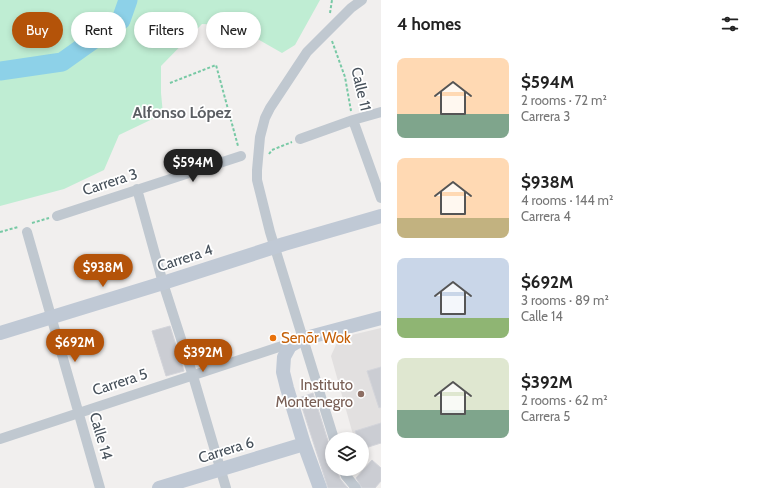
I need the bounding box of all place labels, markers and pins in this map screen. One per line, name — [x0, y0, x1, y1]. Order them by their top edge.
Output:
pin: $594M — [165, 149, 221, 183]
pin: $938M — [75, 254, 131, 288]
pin: $692M — [47, 329, 103, 363]
place label: Senõr Wok — [281, 329, 351, 347]
marker: Senõr Wok — [268, 333, 278, 343]
pin: $392M — [175, 339, 231, 373]
place label: Instituto Montenegro — [275, 376, 353, 411]
marker: Instituto Montenegro — [356, 389, 366, 399]

